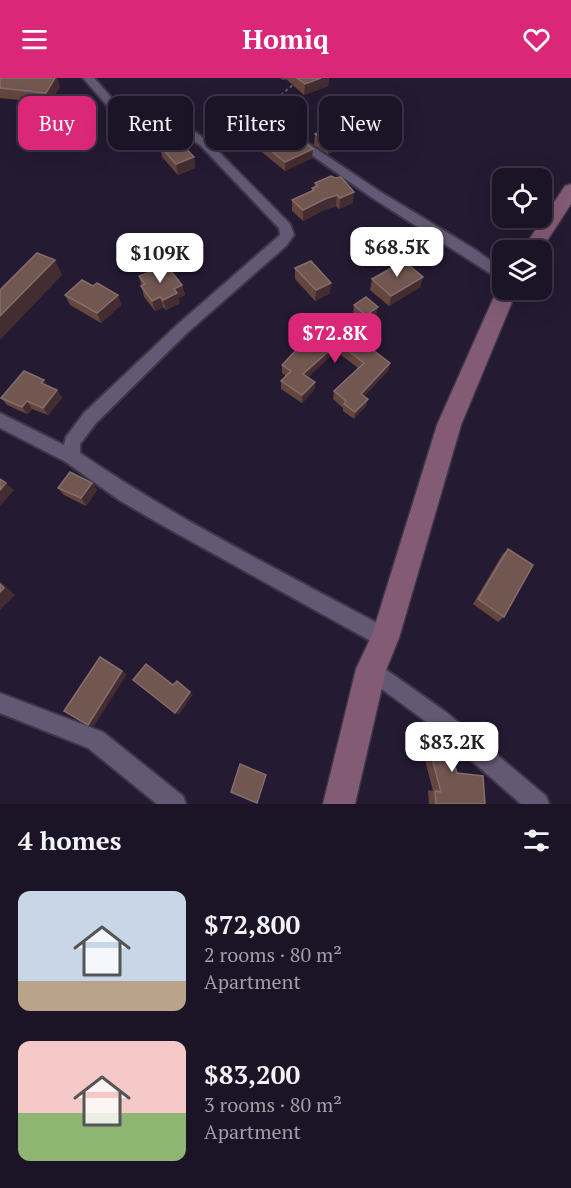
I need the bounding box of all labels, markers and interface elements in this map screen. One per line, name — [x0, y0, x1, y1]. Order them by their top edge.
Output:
text: Homiq — [242, 21, 329, 57]
icon: menu — [18, 23, 51, 56]
icon: heart — [520, 23, 553, 56]
chip: Buy — [18, 96, 96, 150]
chip: Rent — [108, 96, 193, 150]
chip: Filters — [205, 96, 307, 150]
chip: New — [319, 96, 402, 150]
map controls — [492, 168, 552, 300]
button: locate — [492, 168, 552, 228]
pin: $68.5K — [348, 227, 446, 278]
pin: $109K — [118, 233, 202, 284]
text: $68.5K — [364, 233, 430, 260]
text: $109K — [130, 239, 190, 266]
button: layers — [492, 240, 552, 300]
pin: $72.8K — [286, 313, 384, 364]
text: $72.8K — [302, 319, 368, 346]
pin: $83.2K — [403, 722, 501, 773]
text: $83.2K — [419, 728, 485, 755]
text: 4 homes — [18, 823, 122, 857]
icon: filters — [520, 824, 553, 857]
text: $72,800 — [204, 907, 300, 941]
icon: home — [66, 915, 138, 987]
text: 2 rooms · 80 m² — [204, 941, 342, 968]
text: Apartment — [204, 968, 301, 995]
text: $83,200 — [204, 1057, 300, 1091]
icon: home — [66, 1065, 138, 1137]
text: 3 rooms · 80 m² — [204, 1091, 342, 1118]
text: Apartment — [204, 1118, 301, 1145]

